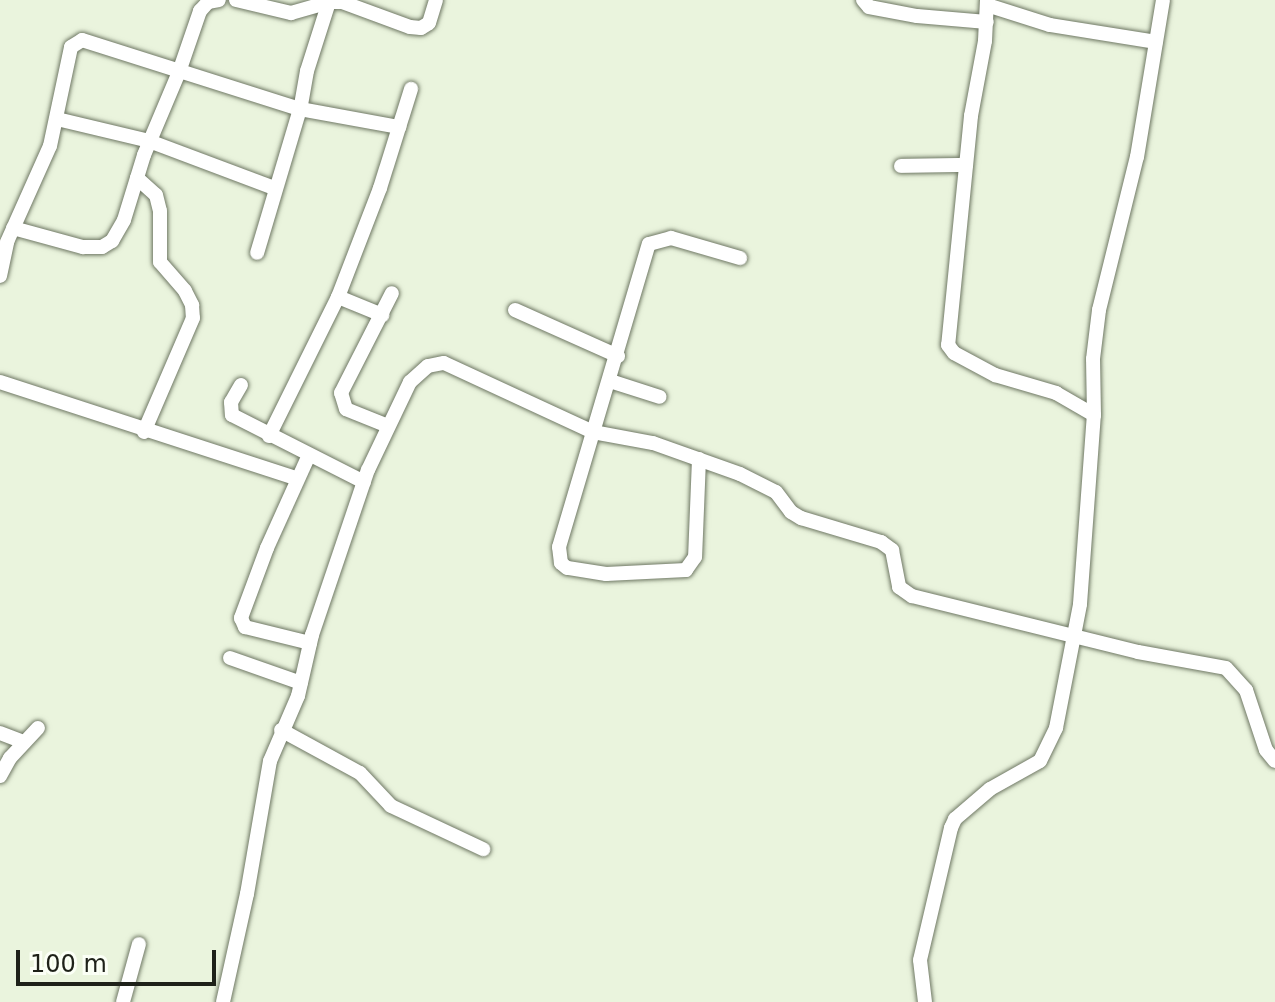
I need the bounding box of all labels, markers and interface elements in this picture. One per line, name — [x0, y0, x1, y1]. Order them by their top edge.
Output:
scale bar — [20, 934, 220, 984]
text: 100 m — [30, 950, 107, 978]

